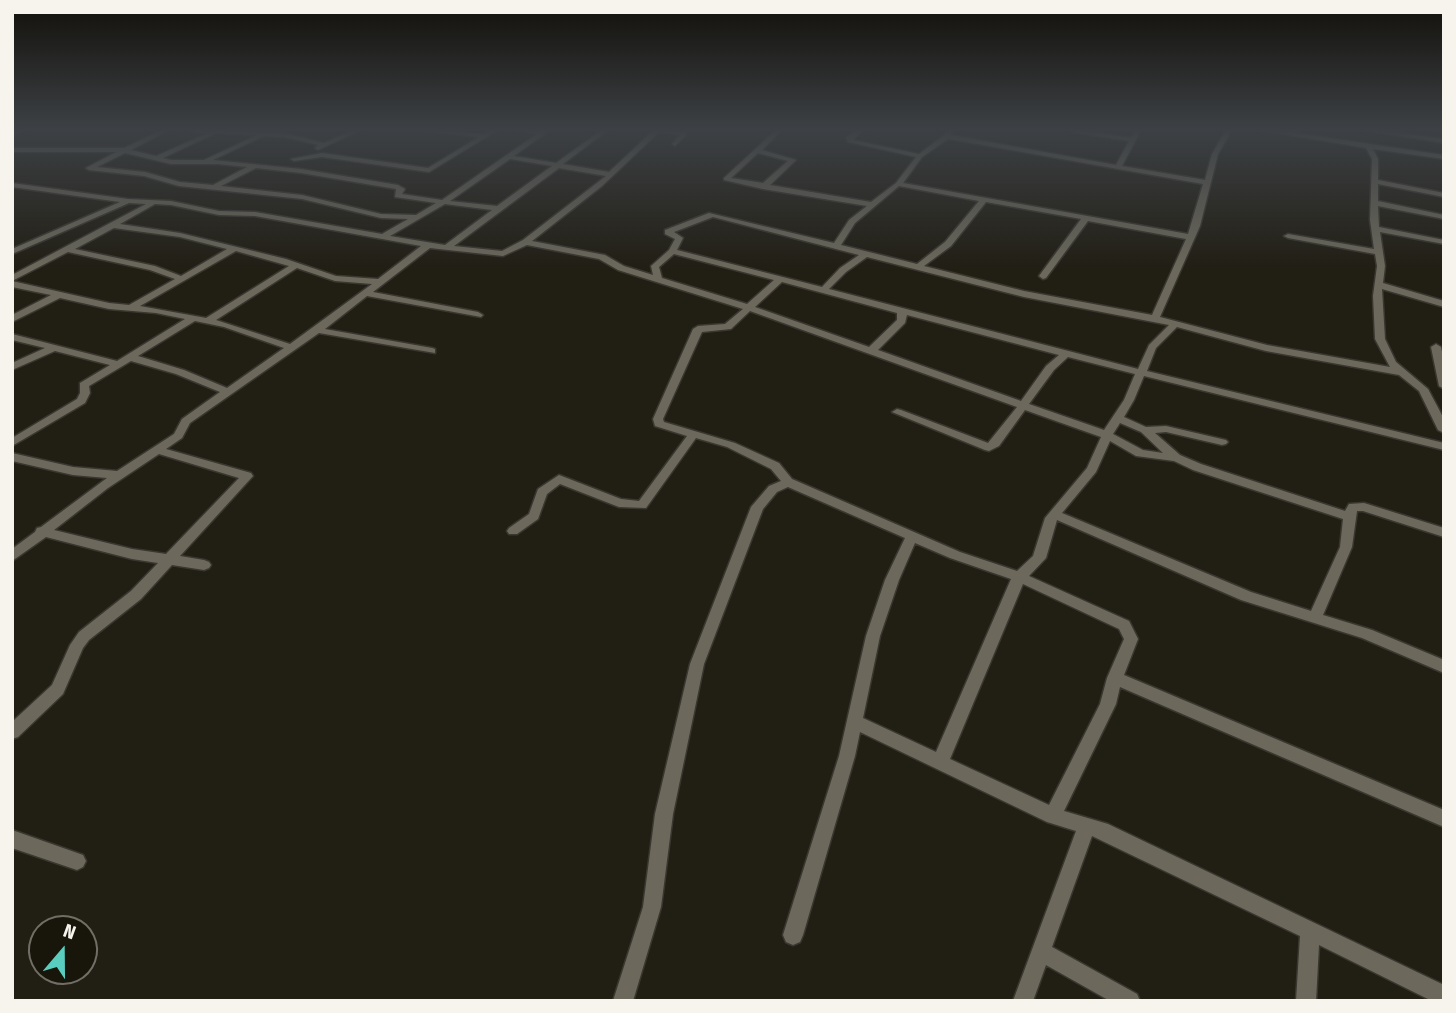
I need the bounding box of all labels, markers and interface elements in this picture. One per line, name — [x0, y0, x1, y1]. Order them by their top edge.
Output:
north arrow — [28, 915, 98, 985]
text: N — [60, 919, 79, 944]

